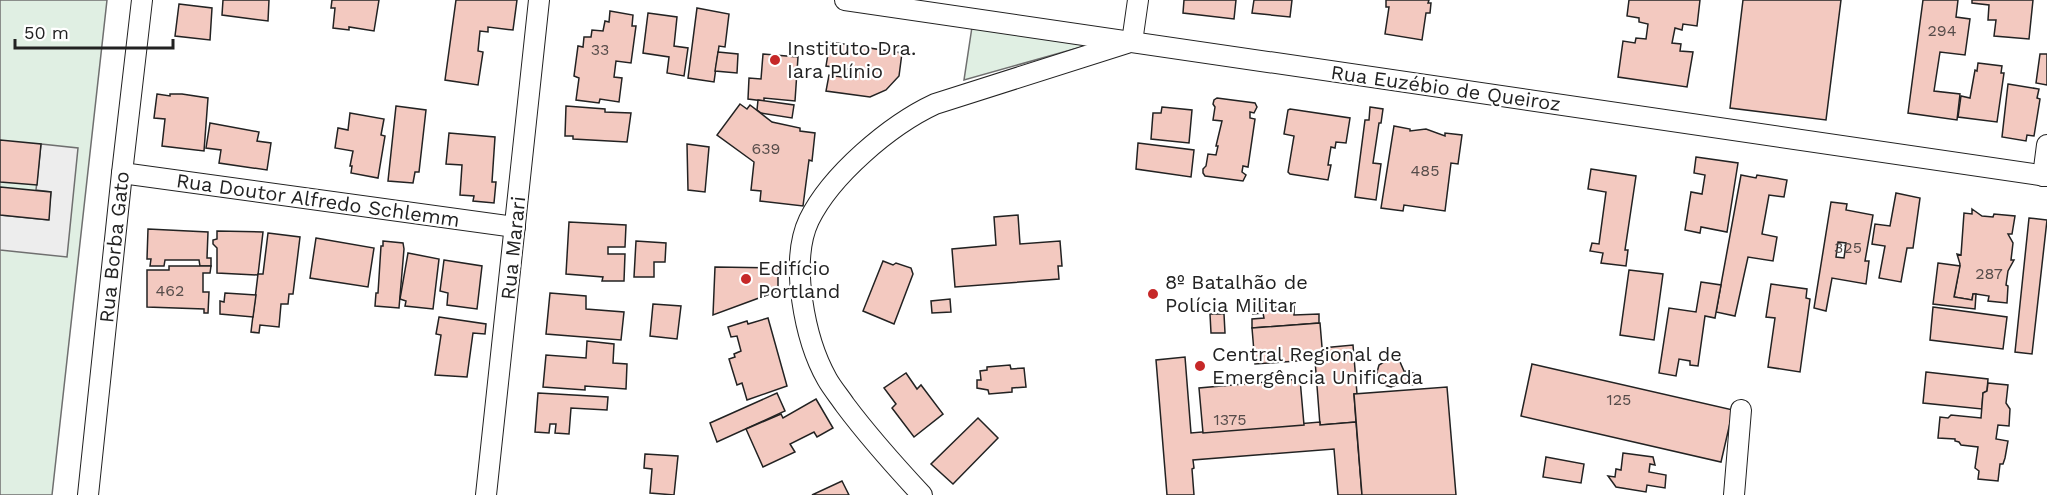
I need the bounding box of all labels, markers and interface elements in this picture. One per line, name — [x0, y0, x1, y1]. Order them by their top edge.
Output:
scale bar — [15, 12, 172, 50]
house number: 294 — [1928, 21, 1957, 40]
text: 50 m — [24, 22, 69, 43]
place label: Instituto Dra. Iara Plínio — [787, 36, 916, 83]
house number: 33 — [591, 40, 609, 59]
marker: Instituto Dra. Iara Plínio — [768, 53, 782, 67]
street label: Rua Euzébio de Queiroz — [1329, 60, 1563, 116]
house number: 639 — [752, 139, 780, 158]
house number: 485 — [1411, 161, 1439, 180]
street label: Rua Doutor Alfredo Schlemm — [175, 168, 461, 232]
street label: Rua Borba Gato — [94, 170, 134, 324]
street label: Rua Marari — [496, 195, 530, 301]
house number: 325 — [1834, 238, 1862, 257]
place label: Edifício Portland — [758, 256, 840, 303]
house number: 287 — [1975, 264, 2003, 283]
place label: 8º Batalhão de Polícia Militar — [1165, 270, 1308, 317]
marker: Edifício Portland — [739, 272, 753, 286]
house number: 462 — [156, 281, 184, 300]
marker: 8º Batalhão de Polícia Militar — [1146, 287, 1160, 301]
place label: Central Regional de Emergência Unificada — [1212, 342, 1423, 389]
marker: Central Regional de Emergência Unificada — [1193, 359, 1207, 373]
house number: 125 — [1607, 390, 1631, 409]
house number: 1375 — [1213, 410, 1247, 429]

